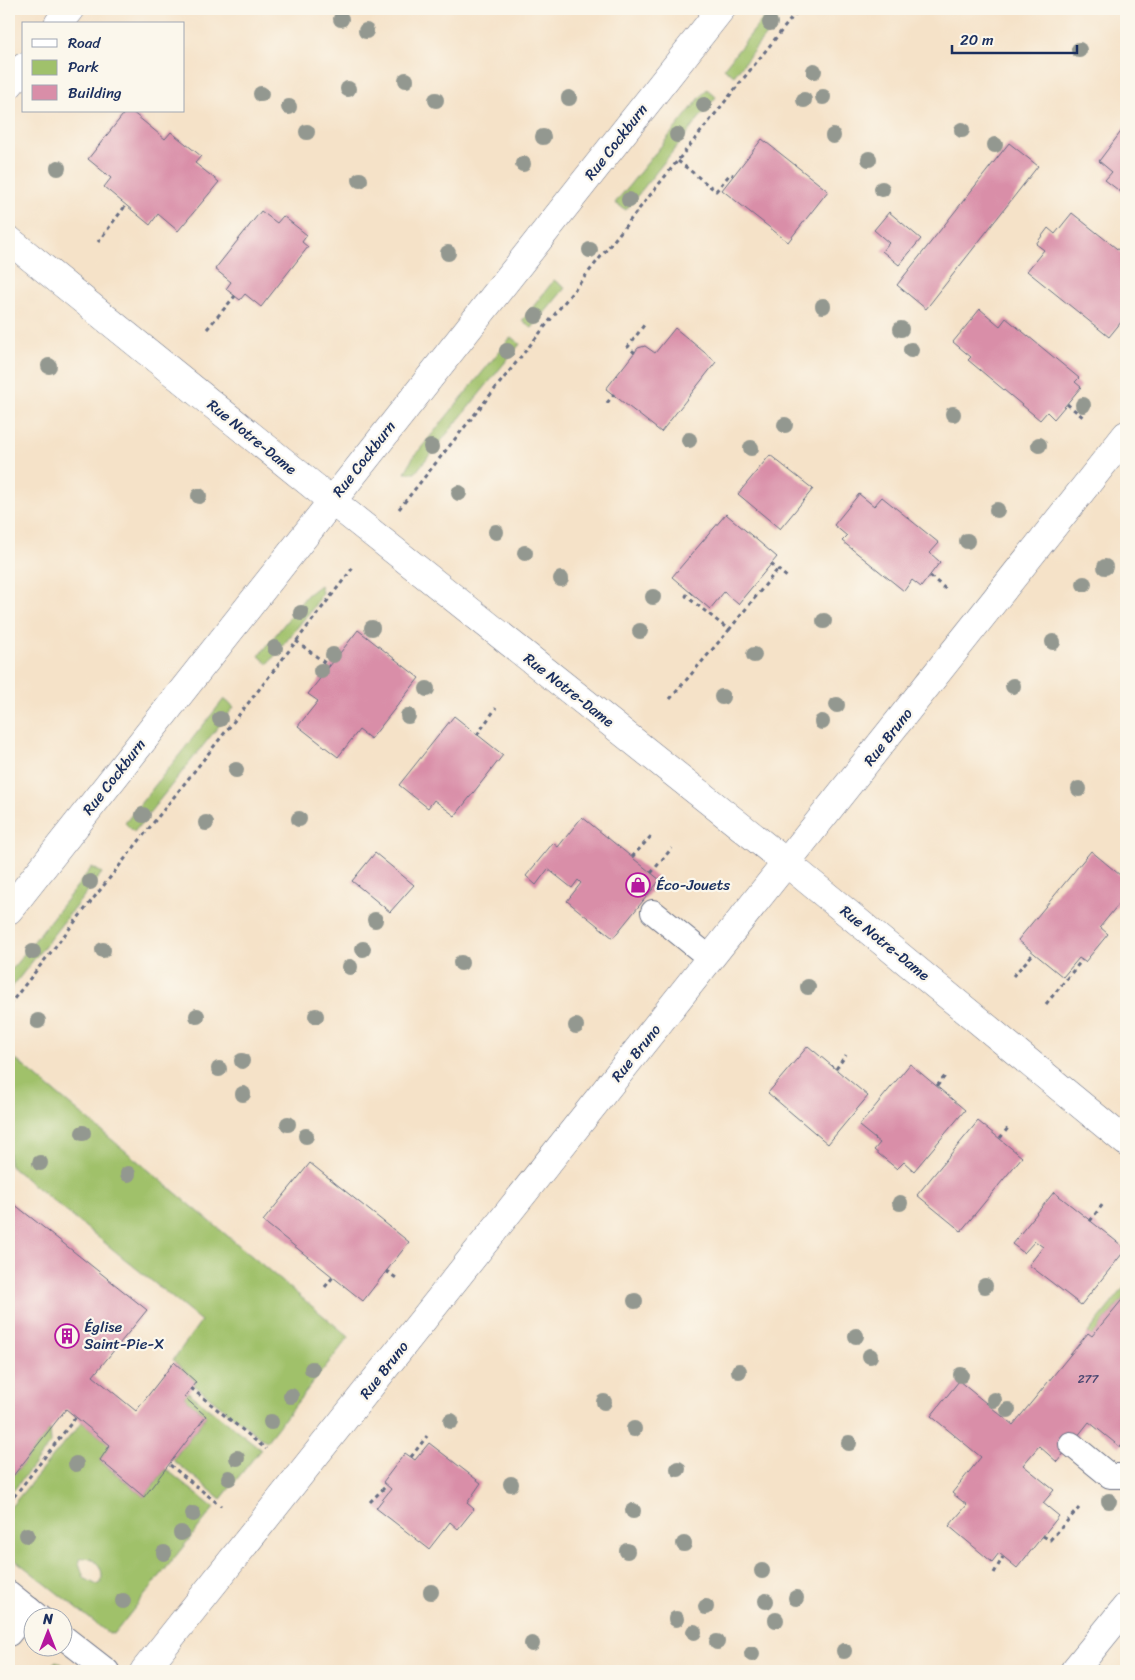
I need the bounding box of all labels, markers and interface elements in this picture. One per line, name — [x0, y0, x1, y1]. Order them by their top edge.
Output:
legend — [22, 22, 185, 112]
scale bar — [952, 22, 1078, 54]
text: 20 m — [960, 27, 994, 53]
text: Road — [68, 30, 101, 56]
text: Park — [68, 54, 99, 80]
text: Building — [68, 80, 122, 106]
street label: Rue Cockburn — [578, 98, 654, 186]
street label: Rue Notre-Dame — [201, 392, 303, 482]
street label: Rue Cockburn — [326, 415, 402, 503]
street label: Rue Notre-Dame — [518, 646, 620, 734]
street label: Rue Bruno — [857, 702, 919, 772]
street label: Rue Cockburn — [76, 733, 152, 821]
shop icon: Éco-Jouets — [625, 872, 651, 898]
place label: Éco-Jouets — [656, 872, 730, 898]
street label: Rue Notre-Dame — [834, 898, 936, 988]
street label: Rue Bruno — [604, 1018, 668, 1088]
place label: Église Saint-Pie-X — [84, 1314, 164, 1357]
building icon: Église Saint-Pie-X — [54, 1323, 80, 1349]
street label: Rue Bruno — [353, 1335, 415, 1405]
house number: 277 — [1078, 1368, 1099, 1390]
text: N — [42, 1607, 53, 1632]
north arrow — [22, 1608, 72, 1658]

